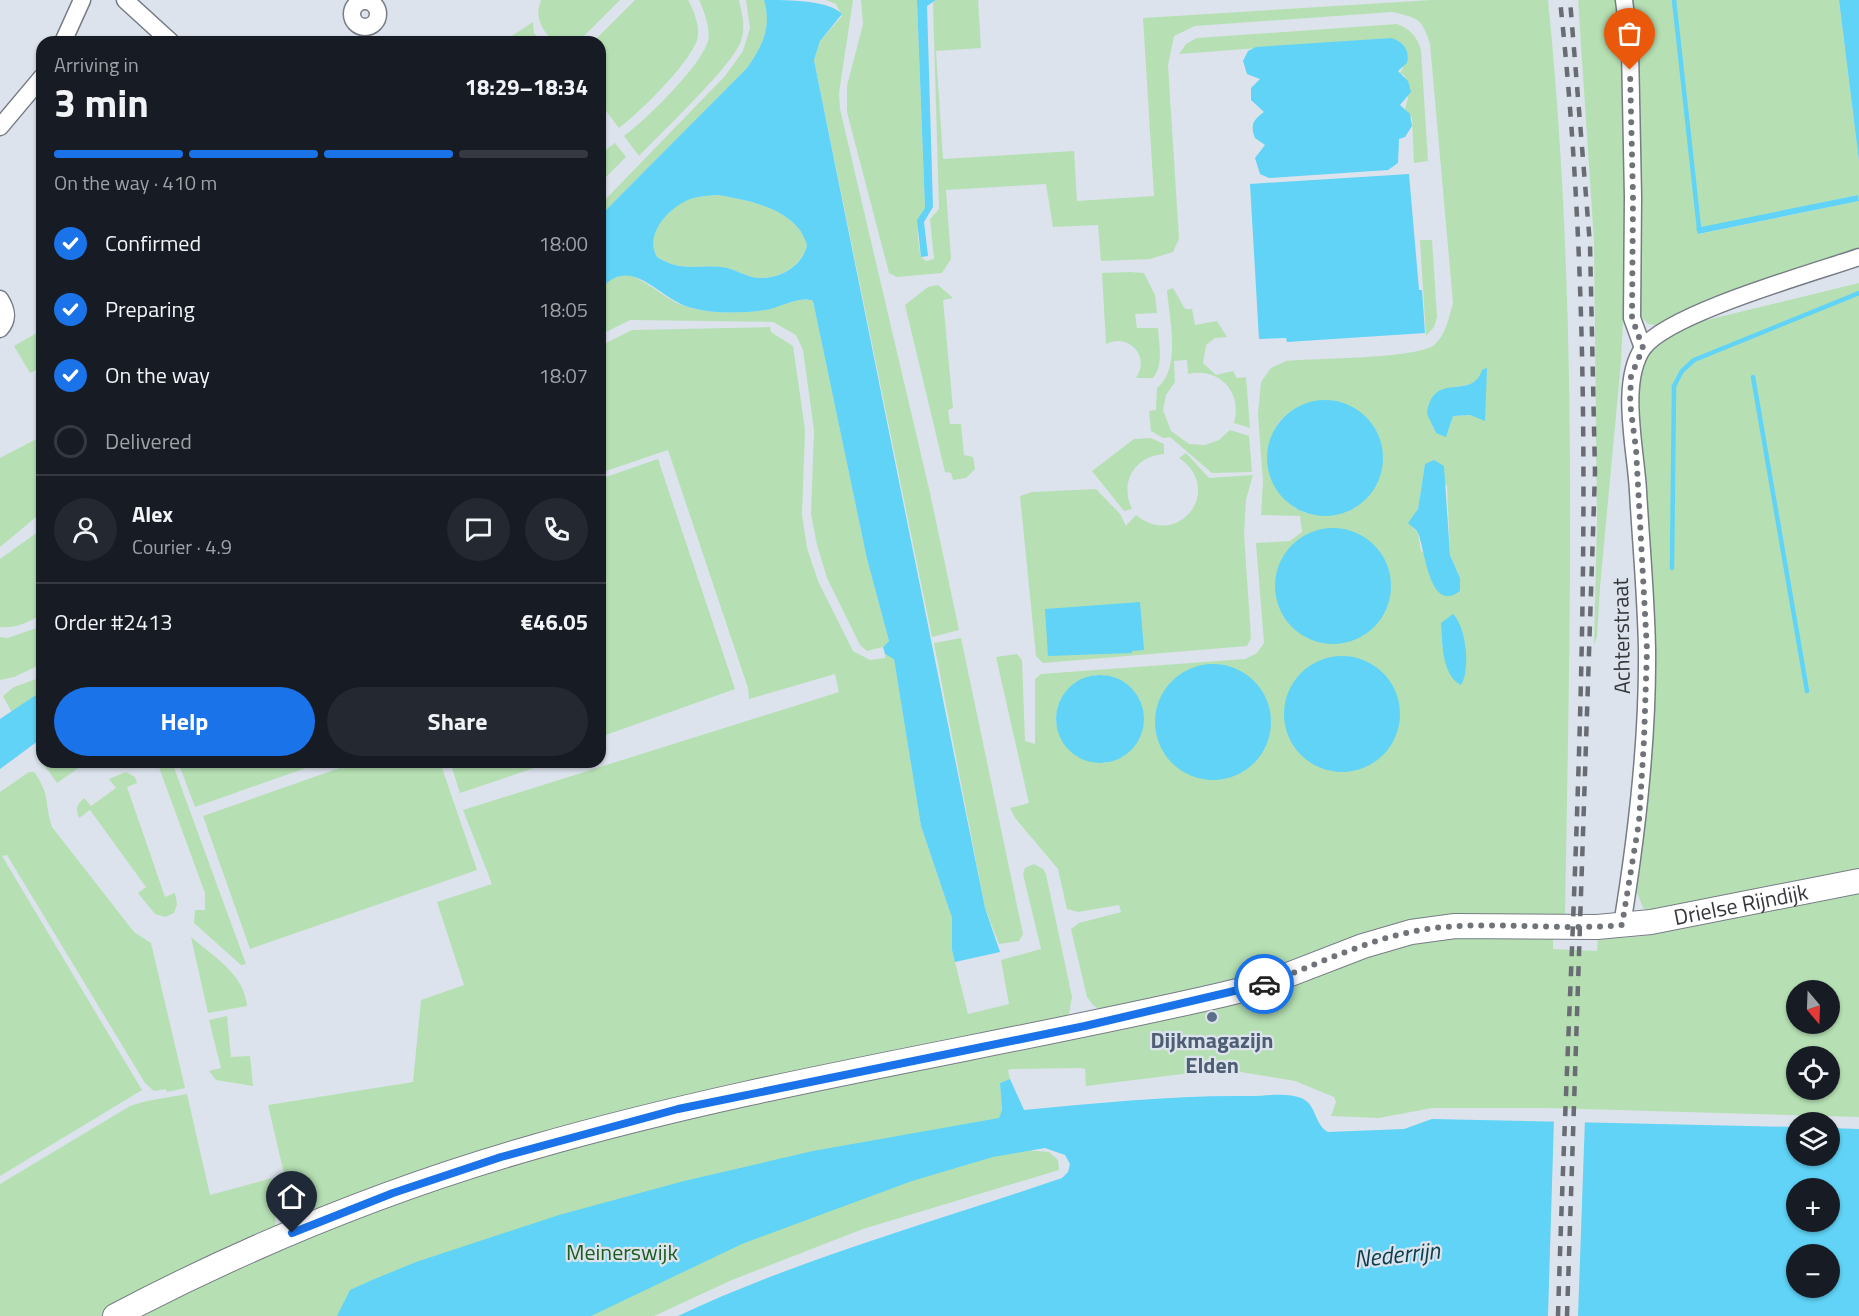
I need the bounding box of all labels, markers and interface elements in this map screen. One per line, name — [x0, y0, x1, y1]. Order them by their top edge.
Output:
pin — [1604, 8, 1655, 70]
icon: bag — [1613, 17, 1646, 50]
text: Arriving in — [54, 49, 139, 80]
text: 18:29–18:34 — [465, 70, 588, 104]
text: 3 min — [54, 73, 149, 132]
text: On the way · 410 m — [54, 167, 217, 198]
text: Confirmed — [105, 226, 201, 260]
icon: check — [54, 227, 87, 260]
text: 18:00 — [539, 228, 588, 259]
text: Preparing — [105, 292, 195, 326]
icon: check — [54, 293, 87, 326]
text: 18:05 — [539, 294, 588, 325]
text: On the way — [105, 358, 210, 392]
icon: check — [54, 359, 87, 392]
text: 18:07 — [539, 360, 588, 391]
text: Delivered — [105, 424, 192, 458]
text: Alex — [132, 497, 173, 531]
button: person — [54, 498, 117, 561]
button: chat — [447, 498, 510, 561]
button: phone — [525, 498, 588, 561]
text: Courier · 4.9 — [132, 531, 232, 562]
street label: Achterstraat — [1603, 577, 1639, 694]
text: Order #2413 — [54, 605, 173, 639]
text: €46.05 — [521, 605, 588, 639]
button: Help — [54, 687, 315, 756]
button: Share — [327, 687, 588, 756]
street label: Drielse Rijndijk — [1671, 874, 1811, 934]
courier — [1234, 954, 1294, 1014]
icon: car — [1248, 968, 1281, 1001]
north arrow — [1786, 980, 1840, 1034]
map controls — [1786, 980, 1840, 1298]
marker: Dijkmagazijn Elden — [1205, 1010, 1219, 1024]
place label: Dijkmagazijn Elden — [1151, 1023, 1273, 1082]
button: locate — [1786, 1046, 1840, 1100]
button: layers — [1786, 1112, 1840, 1166]
pin — [266, 1171, 317, 1233]
button: + — [1786, 1178, 1840, 1232]
icon: home — [275, 1180, 308, 1213]
water label: Nederrijn — [1352, 1231, 1443, 1276]
park label: Meinerswijk — [566, 1235, 678, 1269]
button: − — [1786, 1244, 1840, 1298]

